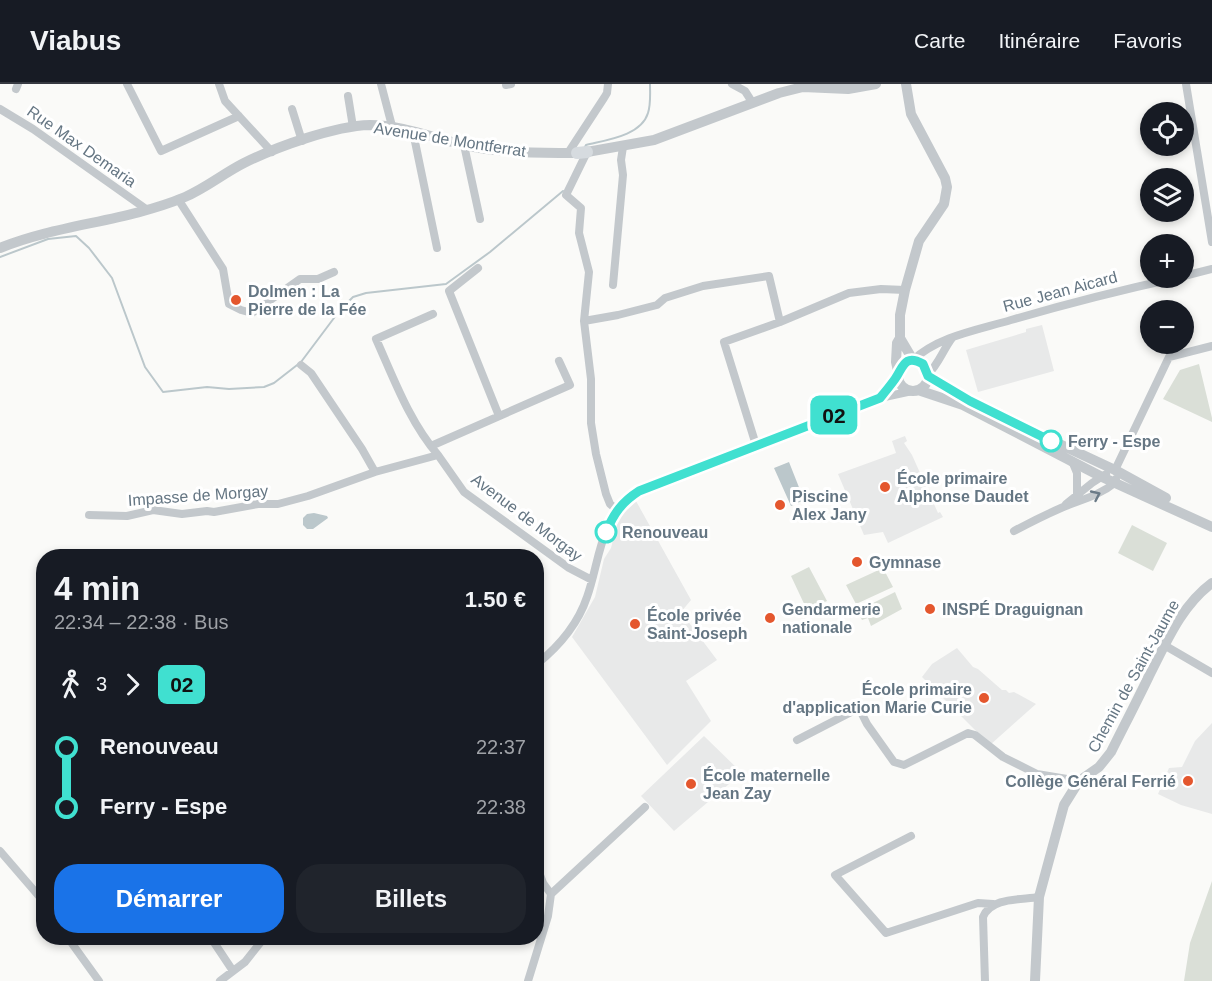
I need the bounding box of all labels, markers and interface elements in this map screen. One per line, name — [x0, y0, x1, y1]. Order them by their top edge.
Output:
text: Viabus — [30, 25, 121, 56]
text: Carte — [914, 29, 965, 52]
text: Itinéraire — [998, 29, 1080, 52]
text: Favoris — [1113, 29, 1182, 52]
street label: Rue Max Demaria — [24, 102, 139, 190]
map controls — [1140, 102, 1194, 354]
button: locate — [1140, 102, 1194, 156]
street label: Avenue de Montferrat — [373, 119, 528, 160]
button: layers — [1140, 168, 1194, 222]
button: + — [1140, 234, 1194, 288]
street label: Rue Jean Aicard — [1001, 268, 1119, 315]
place label: Dolmen : La Pierre de la Fée — [248, 283, 366, 318]
marker: Dolmen : La Pierre de la Fée — [229, 293, 243, 307]
button: − — [1140, 300, 1194, 354]
line badge: 02 — [807, 396, 861, 434]
text: 02 — [822, 404, 846, 427]
marker: Ferry - Espe — [1040, 430, 1062, 452]
place label: Ferry - Espe — [1068, 433, 1161, 450]
place label: École primaire Alphonse Daudet — [897, 469, 1029, 505]
street label: Avenue de Morgay — [468, 470, 585, 565]
marker: École primaire Alphonse Daudet — [878, 480, 892, 494]
street label: Impasse de Morgay — [127, 482, 269, 509]
place label: Piscine Alex Jany — [792, 488, 867, 523]
one-way arrow — [1090, 490, 1101, 502]
marker: Piscine Alex Jany — [773, 498, 787, 512]
marker: Renouveau — [595, 521, 617, 543]
place label: Renouveau — [622, 524, 708, 541]
place label: Gymnase — [869, 554, 941, 571]
marker: Gymnase — [850, 555, 864, 569]
text: 4 min — [54, 570, 140, 607]
text: 1.50 € — [465, 587, 526, 612]
street label: Chemin de Saint-Jaume — [1084, 597, 1183, 755]
place label: INSPÉ Draguignan — [942, 600, 1083, 618]
place label: Gendarmerie nationale — [782, 601, 881, 636]
marker: INSPÉ Draguignan — [923, 602, 937, 616]
place label: École privée Saint-Joseph — [647, 606, 747, 642]
text: 22:34 – 22:38 · Bus — [54, 611, 229, 633]
marker: Gendarmerie nationale — [763, 611, 777, 625]
marker: École privée Saint-Joseph — [628, 617, 642, 631]
icon: walk — [54, 668, 87, 701]
icon: forward — [116, 668, 149, 701]
text: 3 — [96, 673, 107, 695]
text: 02 — [170, 673, 193, 696]
place label: École primaire d'application Marie Curie — [782, 680, 972, 716]
marker: École primaire d'application Marie Curie — [977, 691, 991, 705]
text: Renouveau — [100, 734, 219, 759]
text: 22:37 — [476, 736, 526, 758]
place label: École maternelle Jean Zay — [703, 766, 830, 802]
place label: Collège Général Ferrié — [1005, 773, 1176, 790]
marker: Collège Général Ferrié — [1181, 774, 1195, 788]
marker: École maternelle Jean Zay — [684, 777, 698, 791]
text: Ferry - Espe — [100, 794, 227, 819]
text: 22:38 — [476, 796, 526, 818]
button: Démarrer — [54, 864, 284, 933]
button: Billets — [296, 864, 526, 933]

